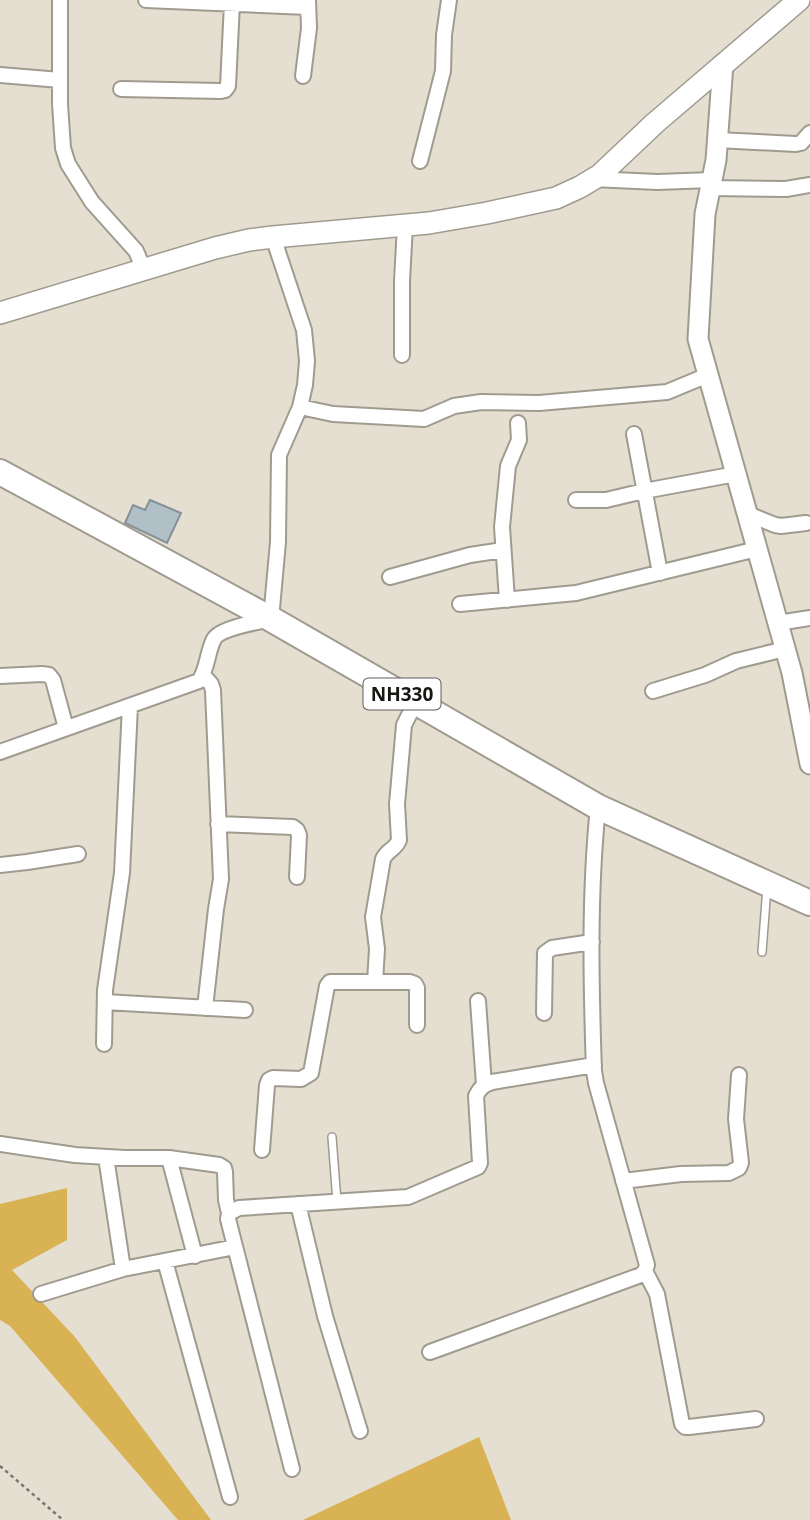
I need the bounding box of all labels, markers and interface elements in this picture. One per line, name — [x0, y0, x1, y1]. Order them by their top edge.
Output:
road number: NH330 — [364, 678, 440, 709]

